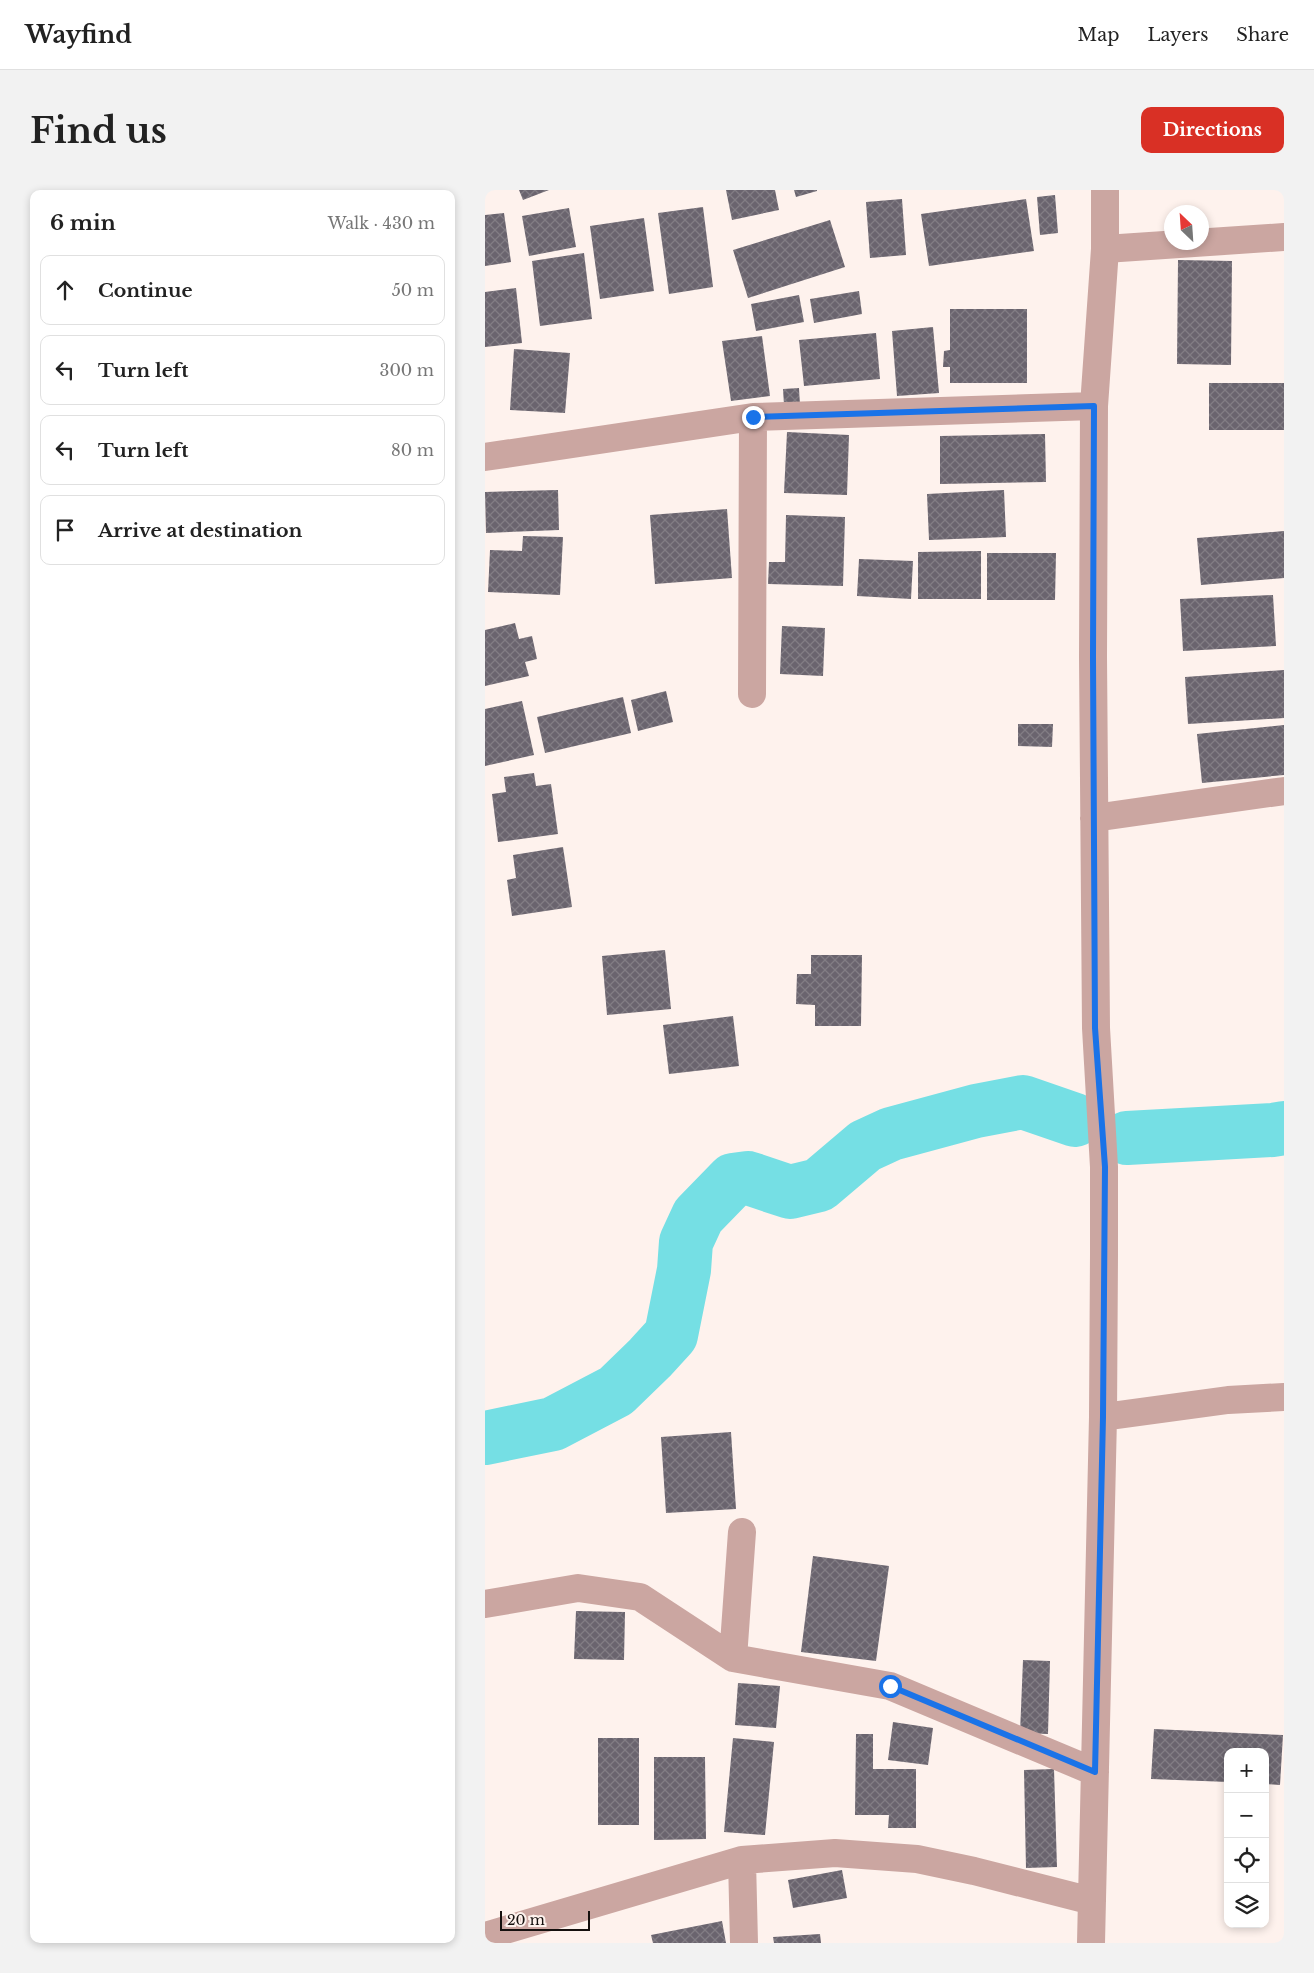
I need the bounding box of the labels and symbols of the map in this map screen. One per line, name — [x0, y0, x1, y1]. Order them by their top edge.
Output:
north arrow — [1164, 205, 1209, 250]
route end — [742, 406, 765, 429]
route start — [879, 1675, 902, 1698]
scale bar — [500, 1908, 590, 1931]

